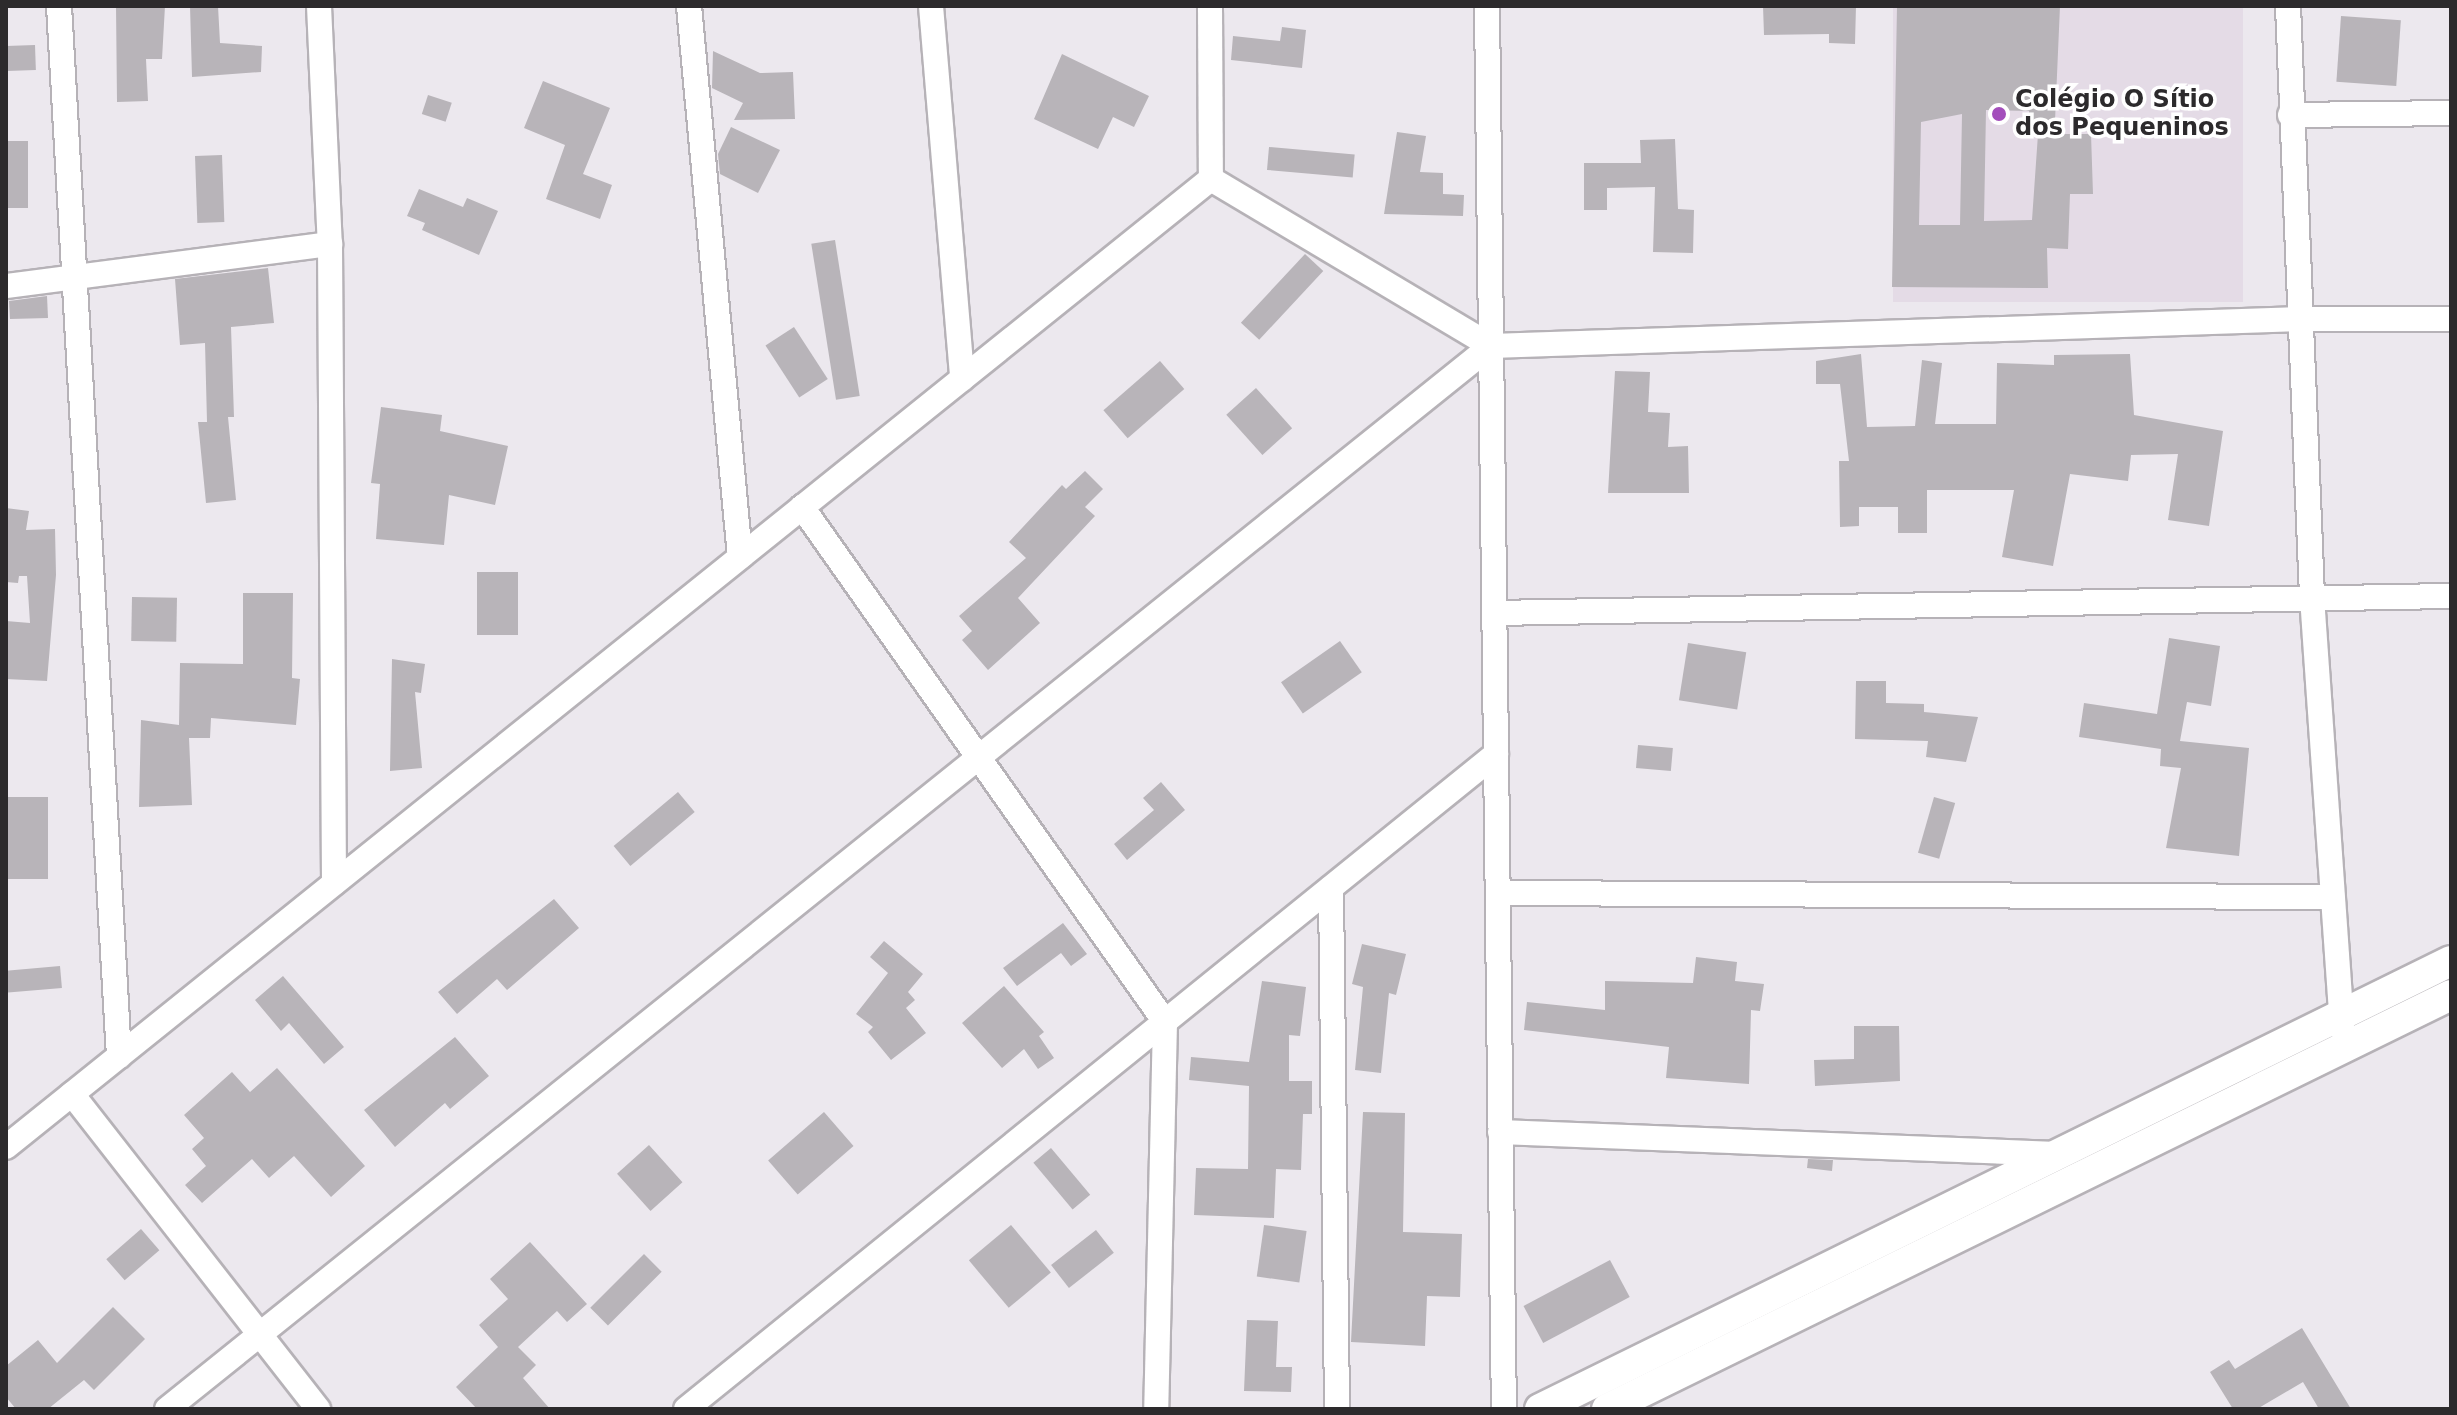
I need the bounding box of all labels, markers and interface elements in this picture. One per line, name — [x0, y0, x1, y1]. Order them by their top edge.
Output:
place label: Colégio O Sítio dos Pequeninos — [2015, 86, 2229, 142]
marker: Colégio O Sítio dos Pequeninos — [1990, 105, 2008, 123]

